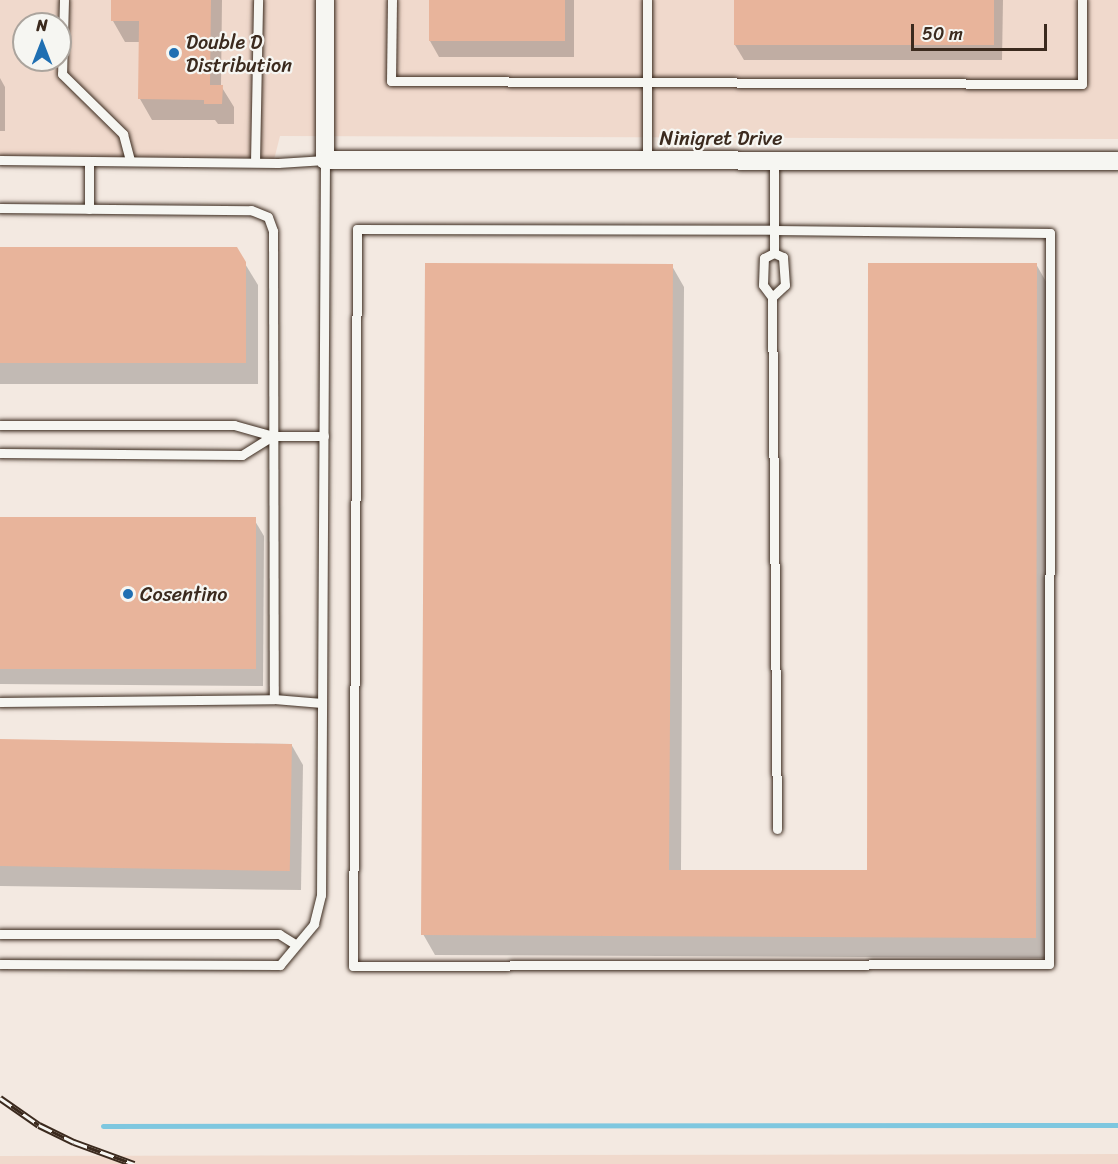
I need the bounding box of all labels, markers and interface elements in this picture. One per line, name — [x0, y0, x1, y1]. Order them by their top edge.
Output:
text: N — [36, 11, 48, 40]
north arrow — [12, 12, 72, 72]
scale bar — [914, 12, 1050, 50]
text: 50 m — [922, 18, 963, 50]
place label: Double D Distribution — [186, 30, 292, 77]
marker: Double D Distribution — [167, 46, 181, 60]
street label: Ninigret Drive — [660, 126, 782, 150]
place label: Cosentino — [140, 582, 227, 606]
marker: Cosentino — [121, 587, 135, 601]

